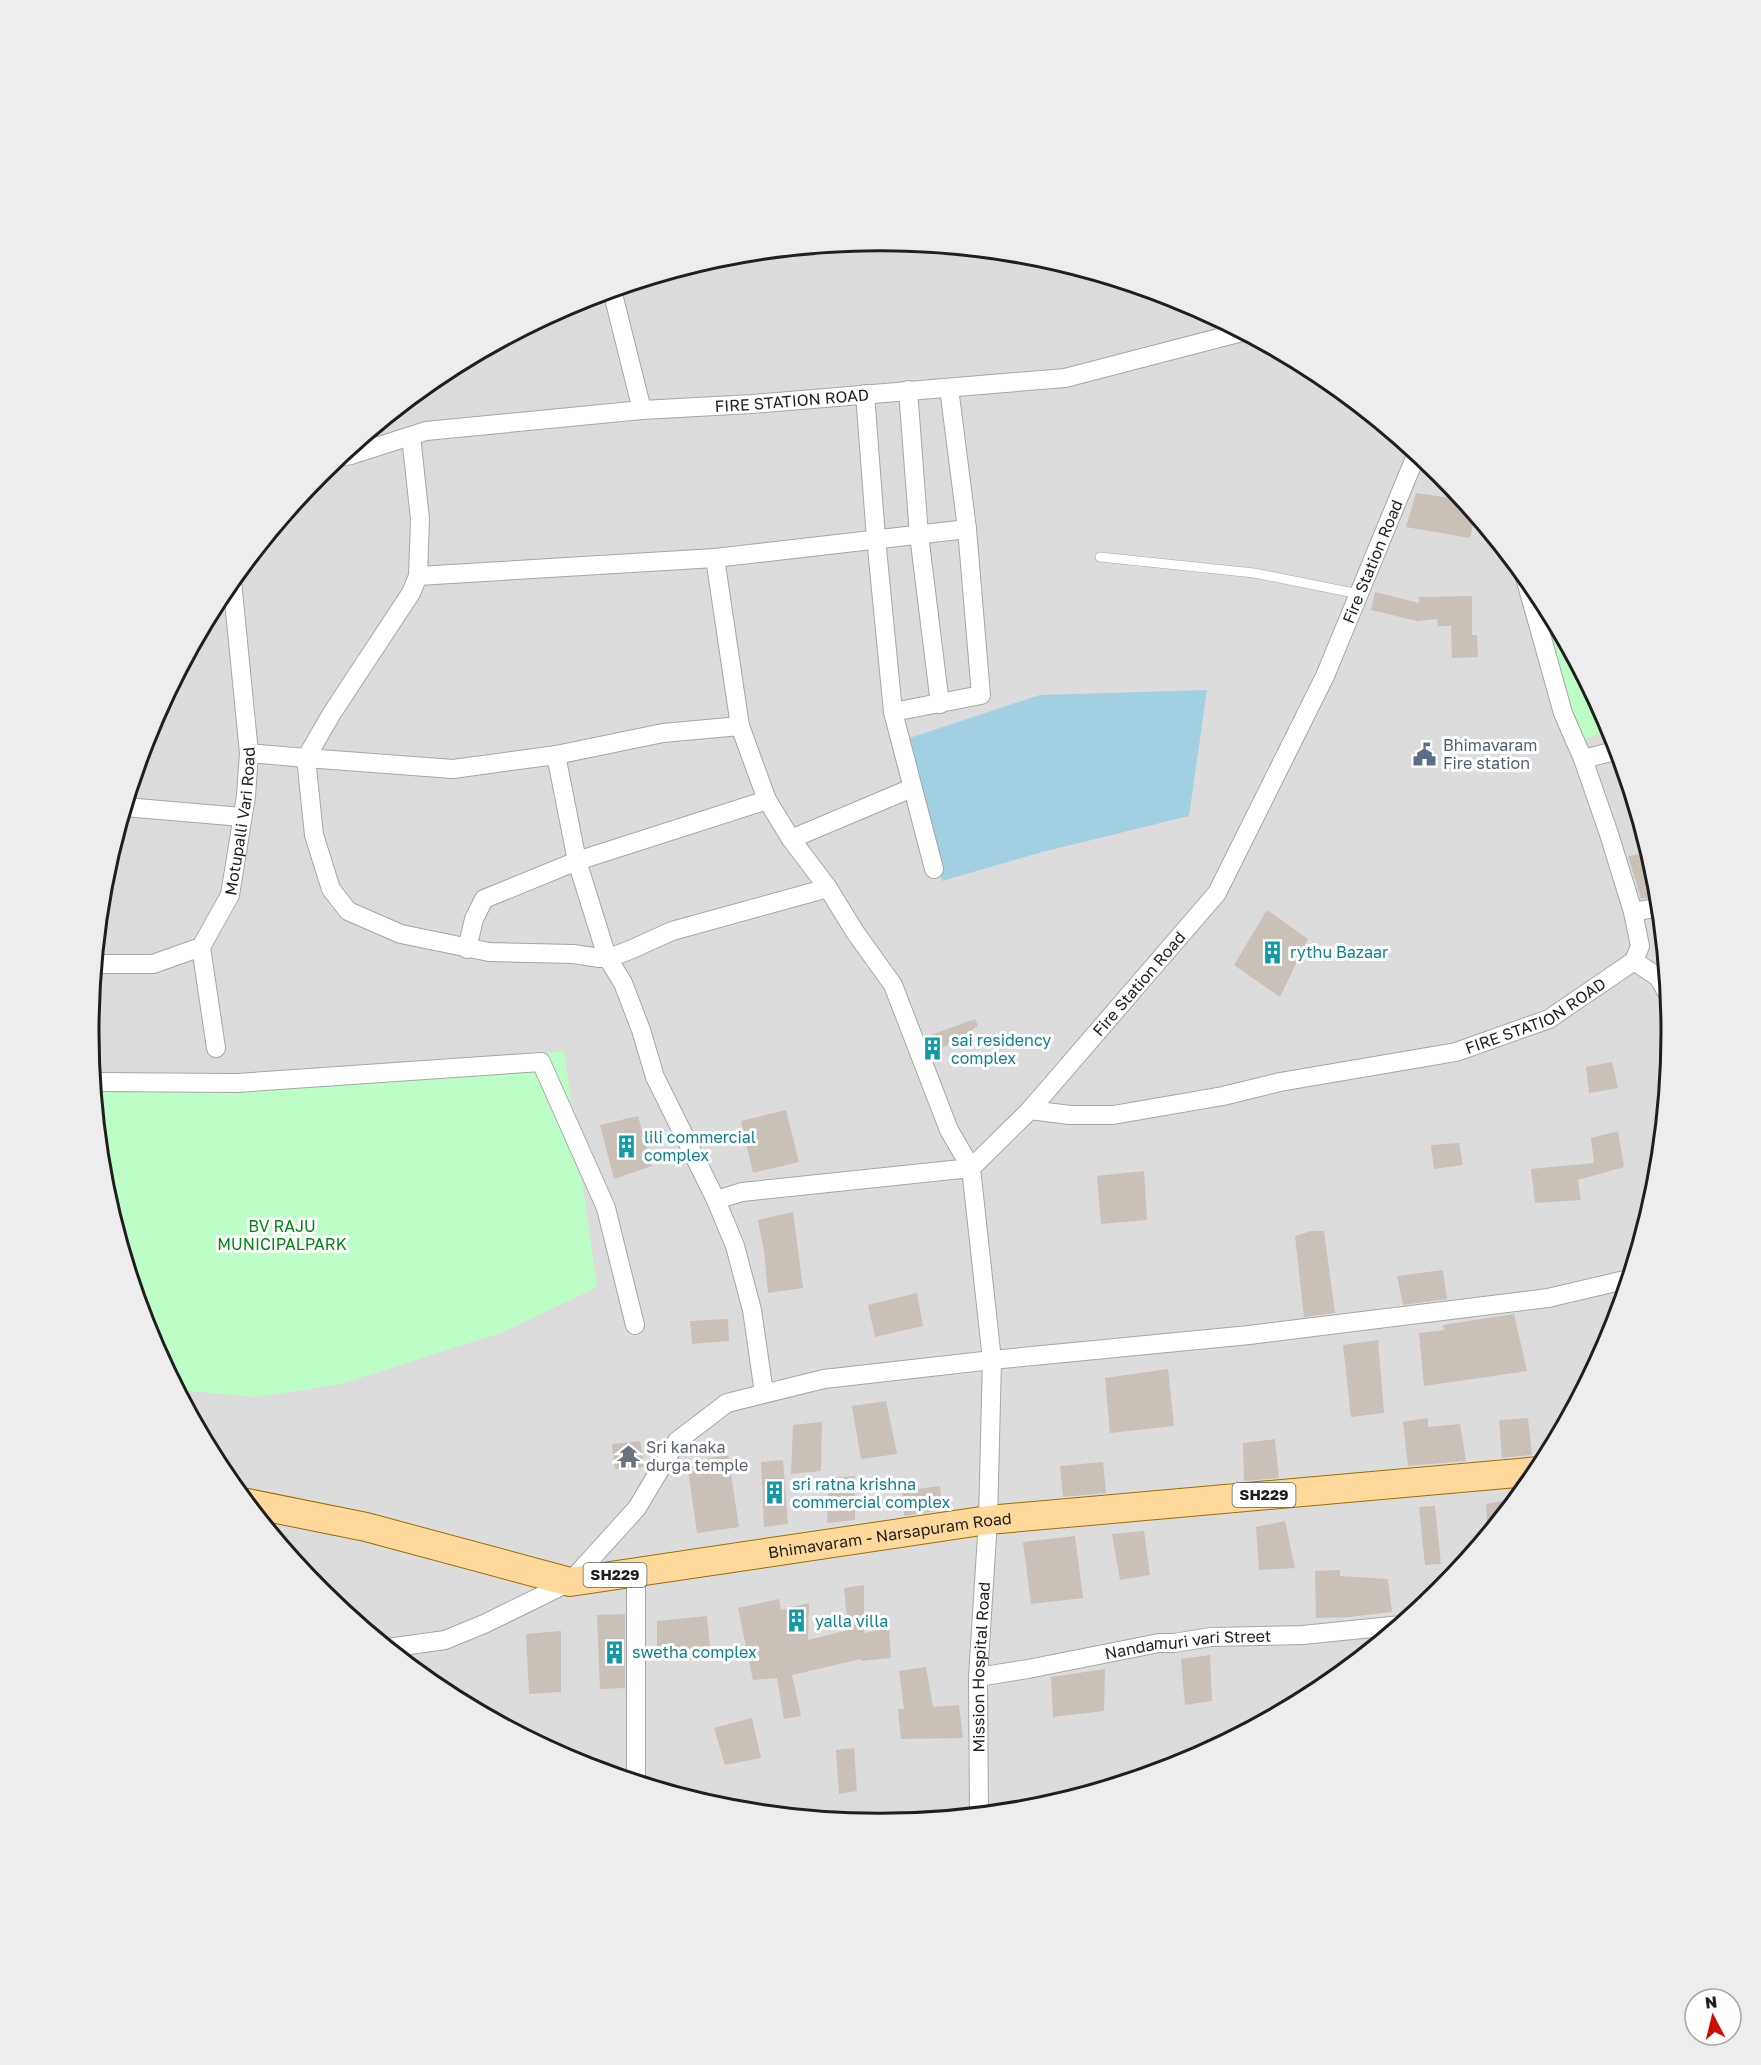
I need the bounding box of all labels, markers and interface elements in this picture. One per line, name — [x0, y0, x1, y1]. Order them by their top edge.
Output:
street label: FIRE STATION ROAD — [714, 384, 870, 416]
street label: Fire Station Road — [1338, 497, 1407, 626]
place label: Bhimavaram Fire station — [1443, 735, 1538, 773]
public building icon: Bhimavaram Fire station — [1412, 741, 1438, 767]
street label: Motupalli Vari Road — [220, 746, 259, 897]
street label: Fire Station Road — [1088, 927, 1189, 1040]
building icon: rythu Bazaar — [1259, 939, 1285, 965]
place label: rythu Bazaar — [1290, 942, 1388, 962]
street label: FIRE STATION ROAD — [1462, 973, 1610, 1058]
place label: sai residency complex — [951, 1030, 1051, 1068]
building icon: sai residency complex — [920, 1036, 946, 1062]
place label: lili commercial complex — [644, 1127, 756, 1165]
building icon: lili commercial complex — [613, 1133, 639, 1159]
park label: BV RAJU MUNICIPALPARK — [217, 1216, 347, 1254]
place label: Sri kanaka durga temple — [646, 1437, 748, 1475]
temple icon: Sri kanaka durga temple — [615, 1443, 641, 1469]
place label: sri ratna krishna commercial complex — [792, 1474, 950, 1512]
building icon: sri ratna krishna commercial complex — [761, 1480, 787, 1506]
road number: SH229 — [1232, 1483, 1296, 1507]
street label: Bhimavaram - Narsapuram Road — [767, 1508, 1012, 1562]
road number: SH229 — [584, 1563, 646, 1587]
street label: Mission Hospital Road — [968, 1581, 994, 1753]
building icon: yalla villa — [784, 1608, 810, 1634]
place label: yalla villa — [815, 1611, 888, 1631]
street label: Nandamuri vari Street — [1103, 1626, 1271, 1664]
building icon: swetha complex — [601, 1639, 627, 1665]
place label: swetha complex — [632, 1642, 757, 1662]
north arrow — [1683, 1987, 1743, 2047]
text: N — [1704, 1991, 1718, 2013]

